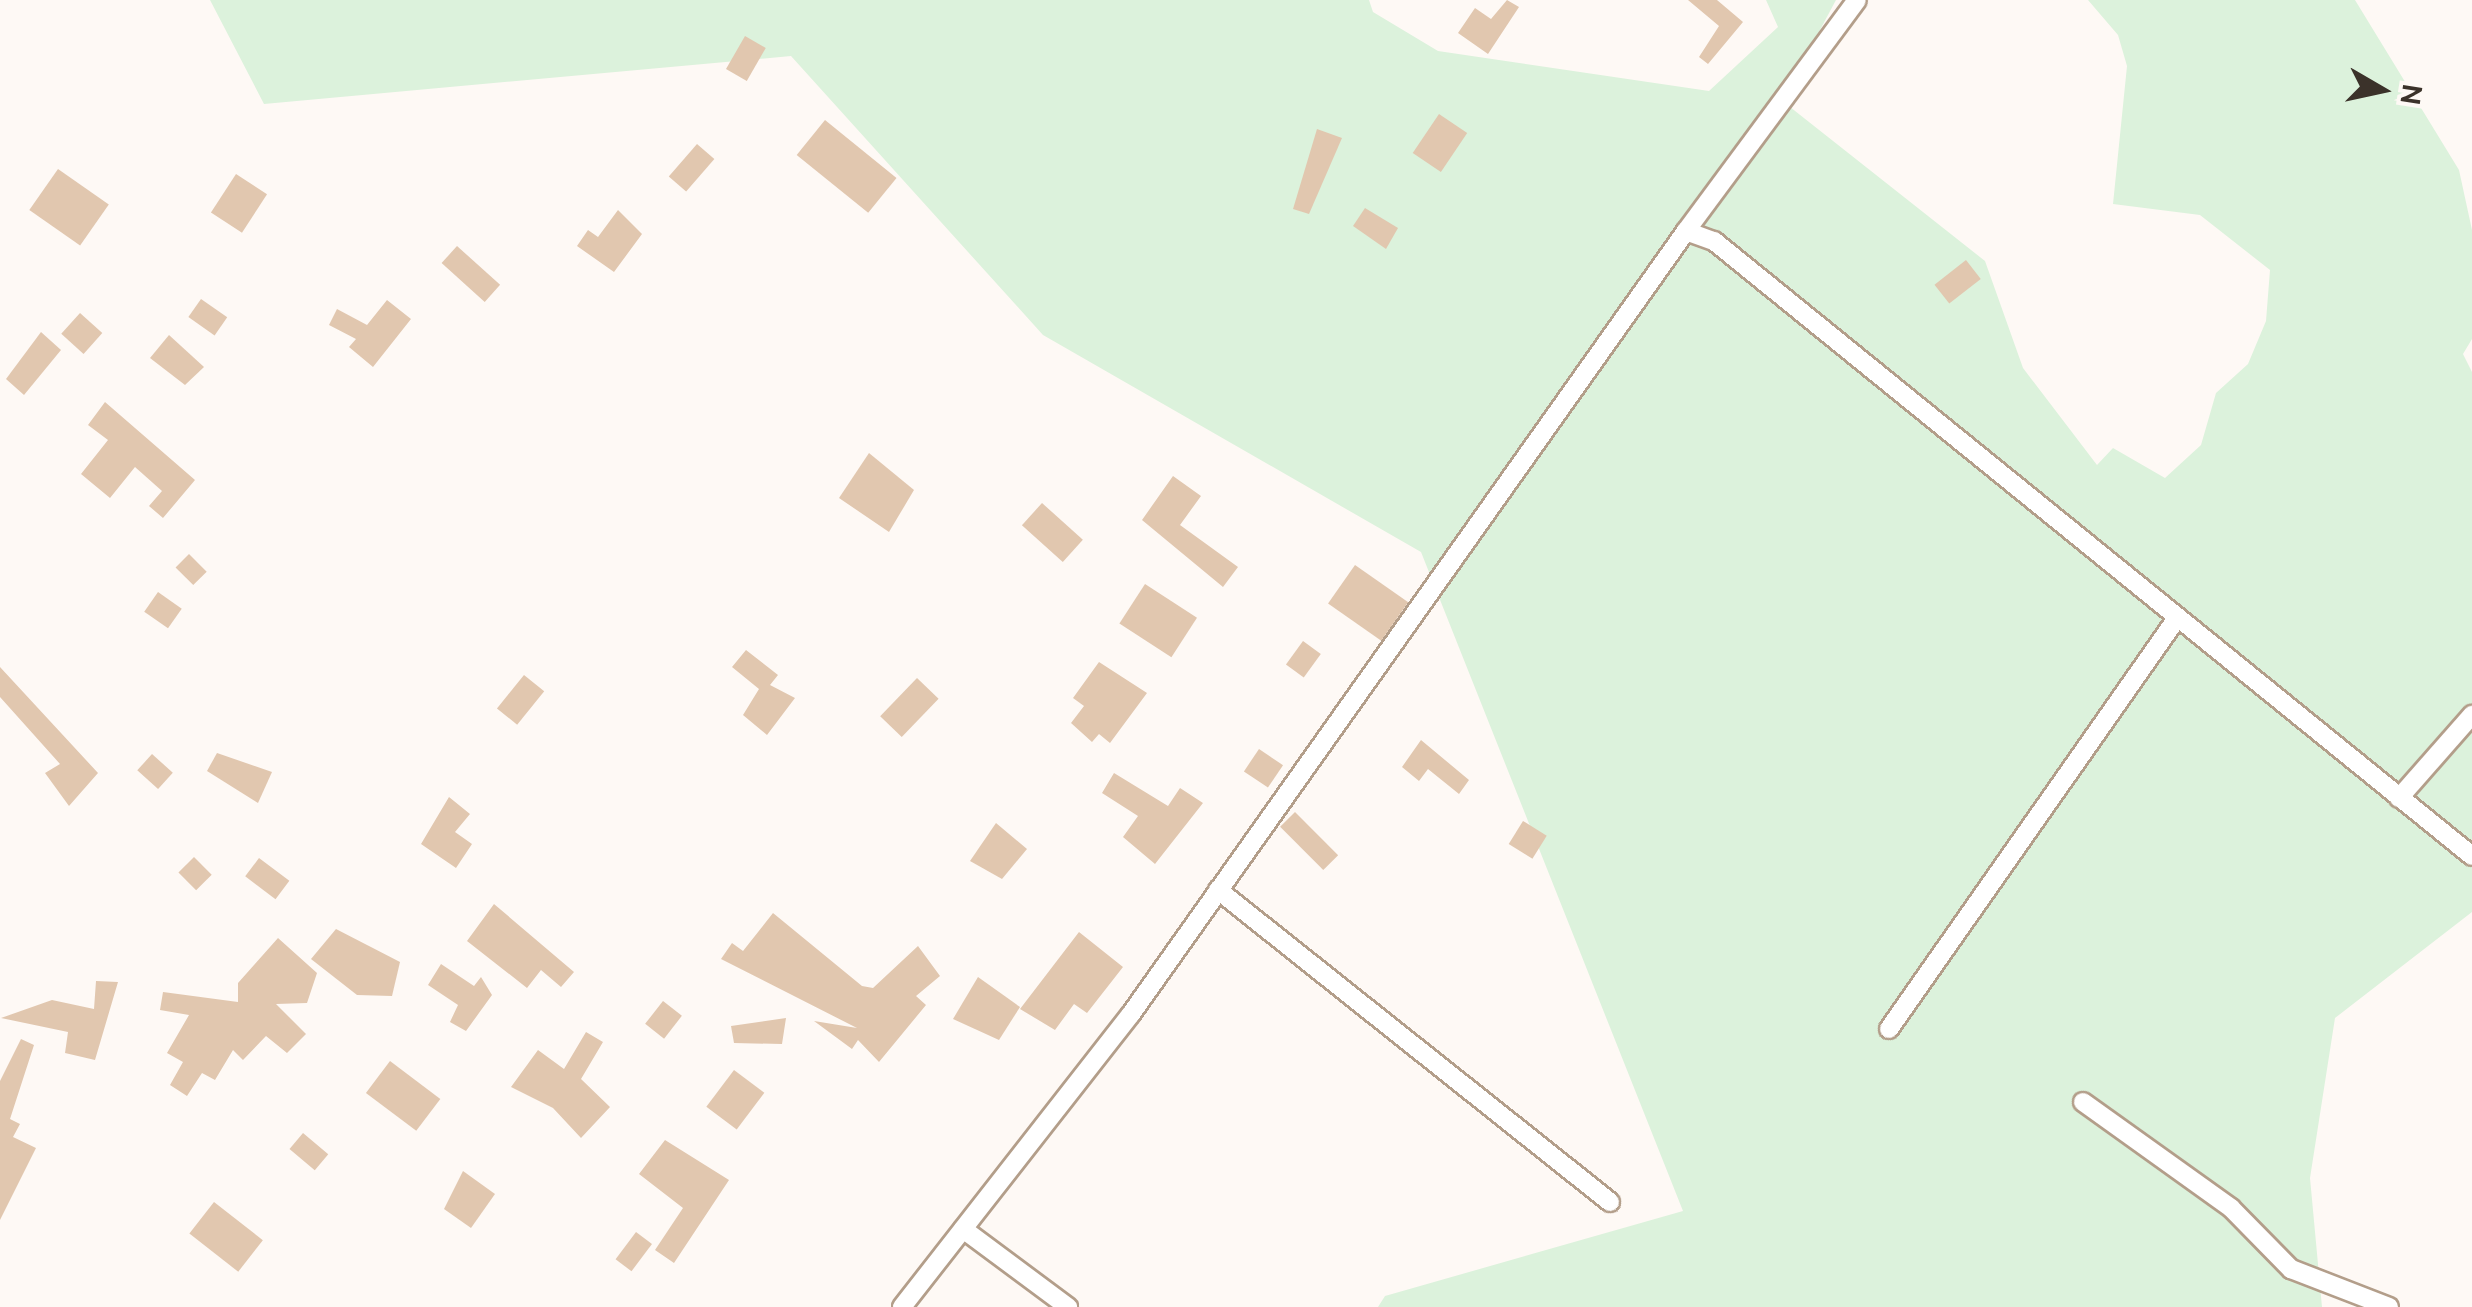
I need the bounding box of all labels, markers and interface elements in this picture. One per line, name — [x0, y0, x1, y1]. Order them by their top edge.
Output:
north arrow — [2332, 40, 2432, 140]
text: N — [2395, 82, 2429, 108]

